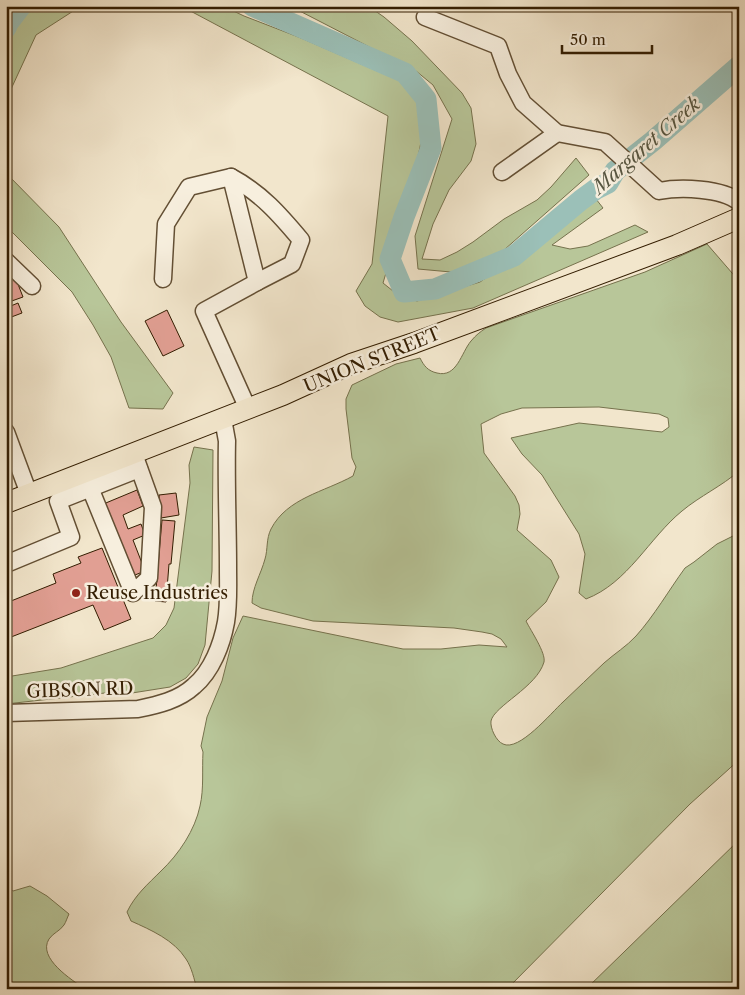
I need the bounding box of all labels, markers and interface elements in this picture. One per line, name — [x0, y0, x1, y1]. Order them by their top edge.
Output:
scale bar — [562, 22, 652, 54]
text: 50 m — [570, 30, 606, 49]
water label: Margaret Creek — [586, 92, 705, 200]
street label: UNION STREET — [300, 322, 444, 397]
place label: Reuse Industries — [86, 582, 228, 604]
marker: Reuse Industries — [70, 587, 82, 599]
street label: GIBSON RD — [26, 677, 134, 703]

